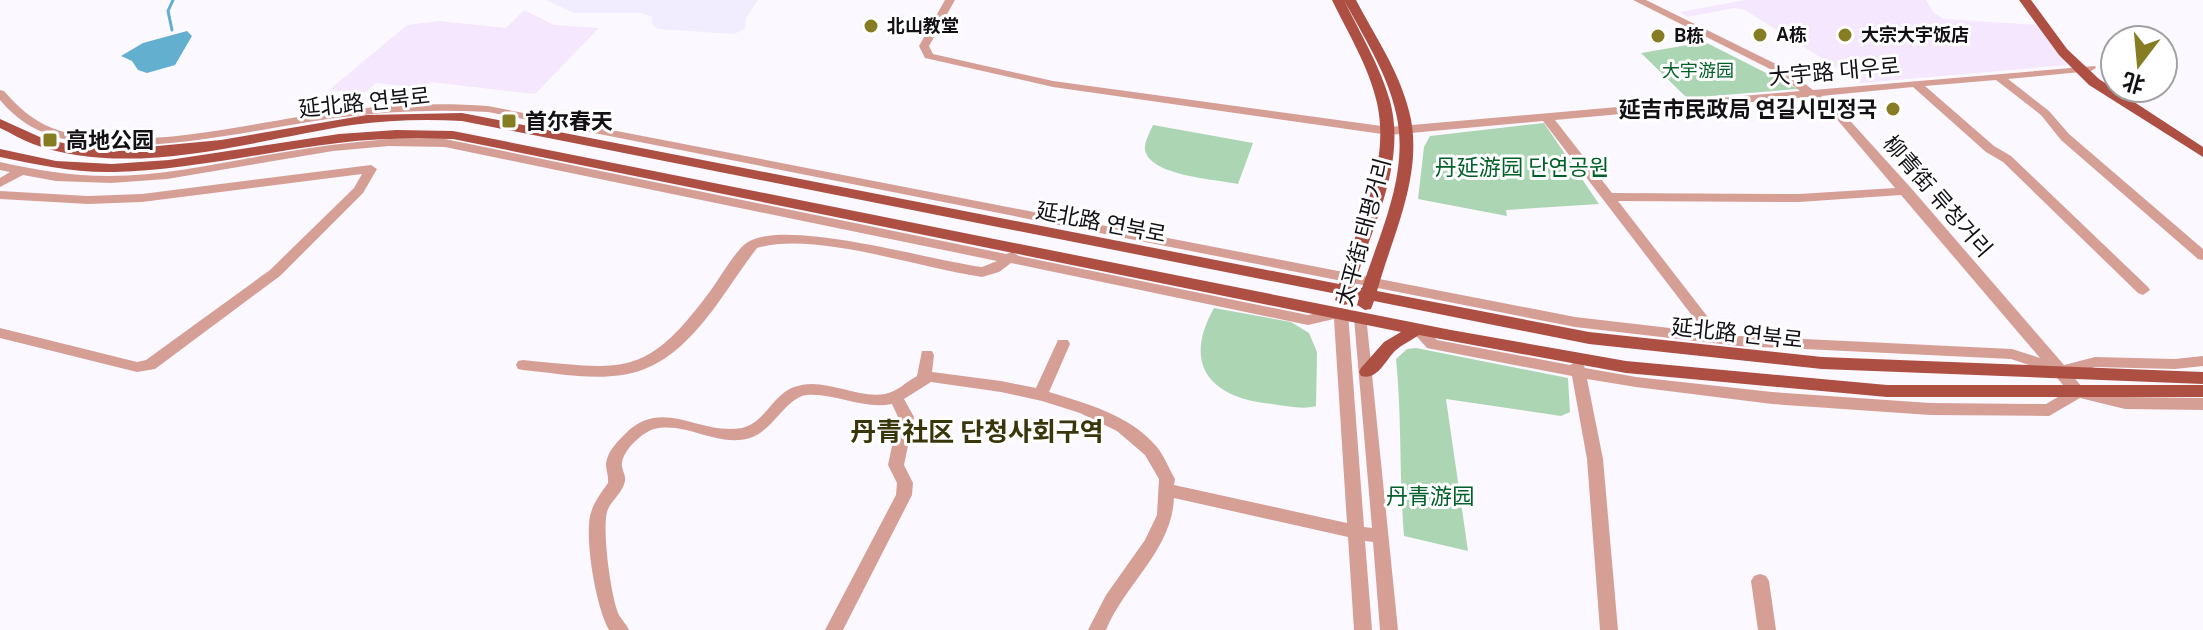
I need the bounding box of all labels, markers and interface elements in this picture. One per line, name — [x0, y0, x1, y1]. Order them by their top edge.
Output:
place label: 北山教堂 — [887, 15, 959, 36]
marker: 北山教堂 — [862, 17, 880, 35]
place label: A栋 — [1776, 24, 1807, 45]
place label: 大宗大宇饭店 — [1861, 24, 1969, 45]
north arrow — [2099, 24, 2179, 104]
place label: B栋 — [1674, 25, 1704, 46]
marker: A栋 — [1751, 26, 1769, 44]
marker: 大宗大宇饭店 — [1836, 26, 1854, 44]
marker: B栋 — [1649, 27, 1667, 45]
street label: 大宇路 대우로 — [1767, 52, 1901, 90]
park label: 大宇游园 — [1662, 60, 1734, 81]
text: 北 — [2119, 68, 2148, 99]
street label: 延北路 연북로 — [297, 82, 431, 122]
place label: 延吉市民政局 연길시민정국 — [1619, 96, 1877, 122]
marker: 延吉市民政局 연길시민정국 — [1884, 100, 1902, 118]
place label: 首尔春天 — [525, 108, 613, 134]
marker: 首尔春天 — [500, 112, 518, 130]
place label: 高地公园 — [66, 127, 154, 153]
street label: 柳青街 류청거리 — [1878, 130, 1998, 262]
marker: 高地公园 — [41, 131, 59, 149]
park label: 丹延游园 단연공원 — [1435, 154, 1609, 180]
street label: 太平街 태평거리 — [1331, 155, 1395, 309]
street label: 延北路 연북로 — [1034, 197, 1168, 247]
street label: 延北路 연북로 — [1670, 313, 1804, 353]
district label: 丹青社区 단청사회구역 — [850, 416, 1104, 447]
park label: 丹青游园 — [1386, 483, 1474, 509]

